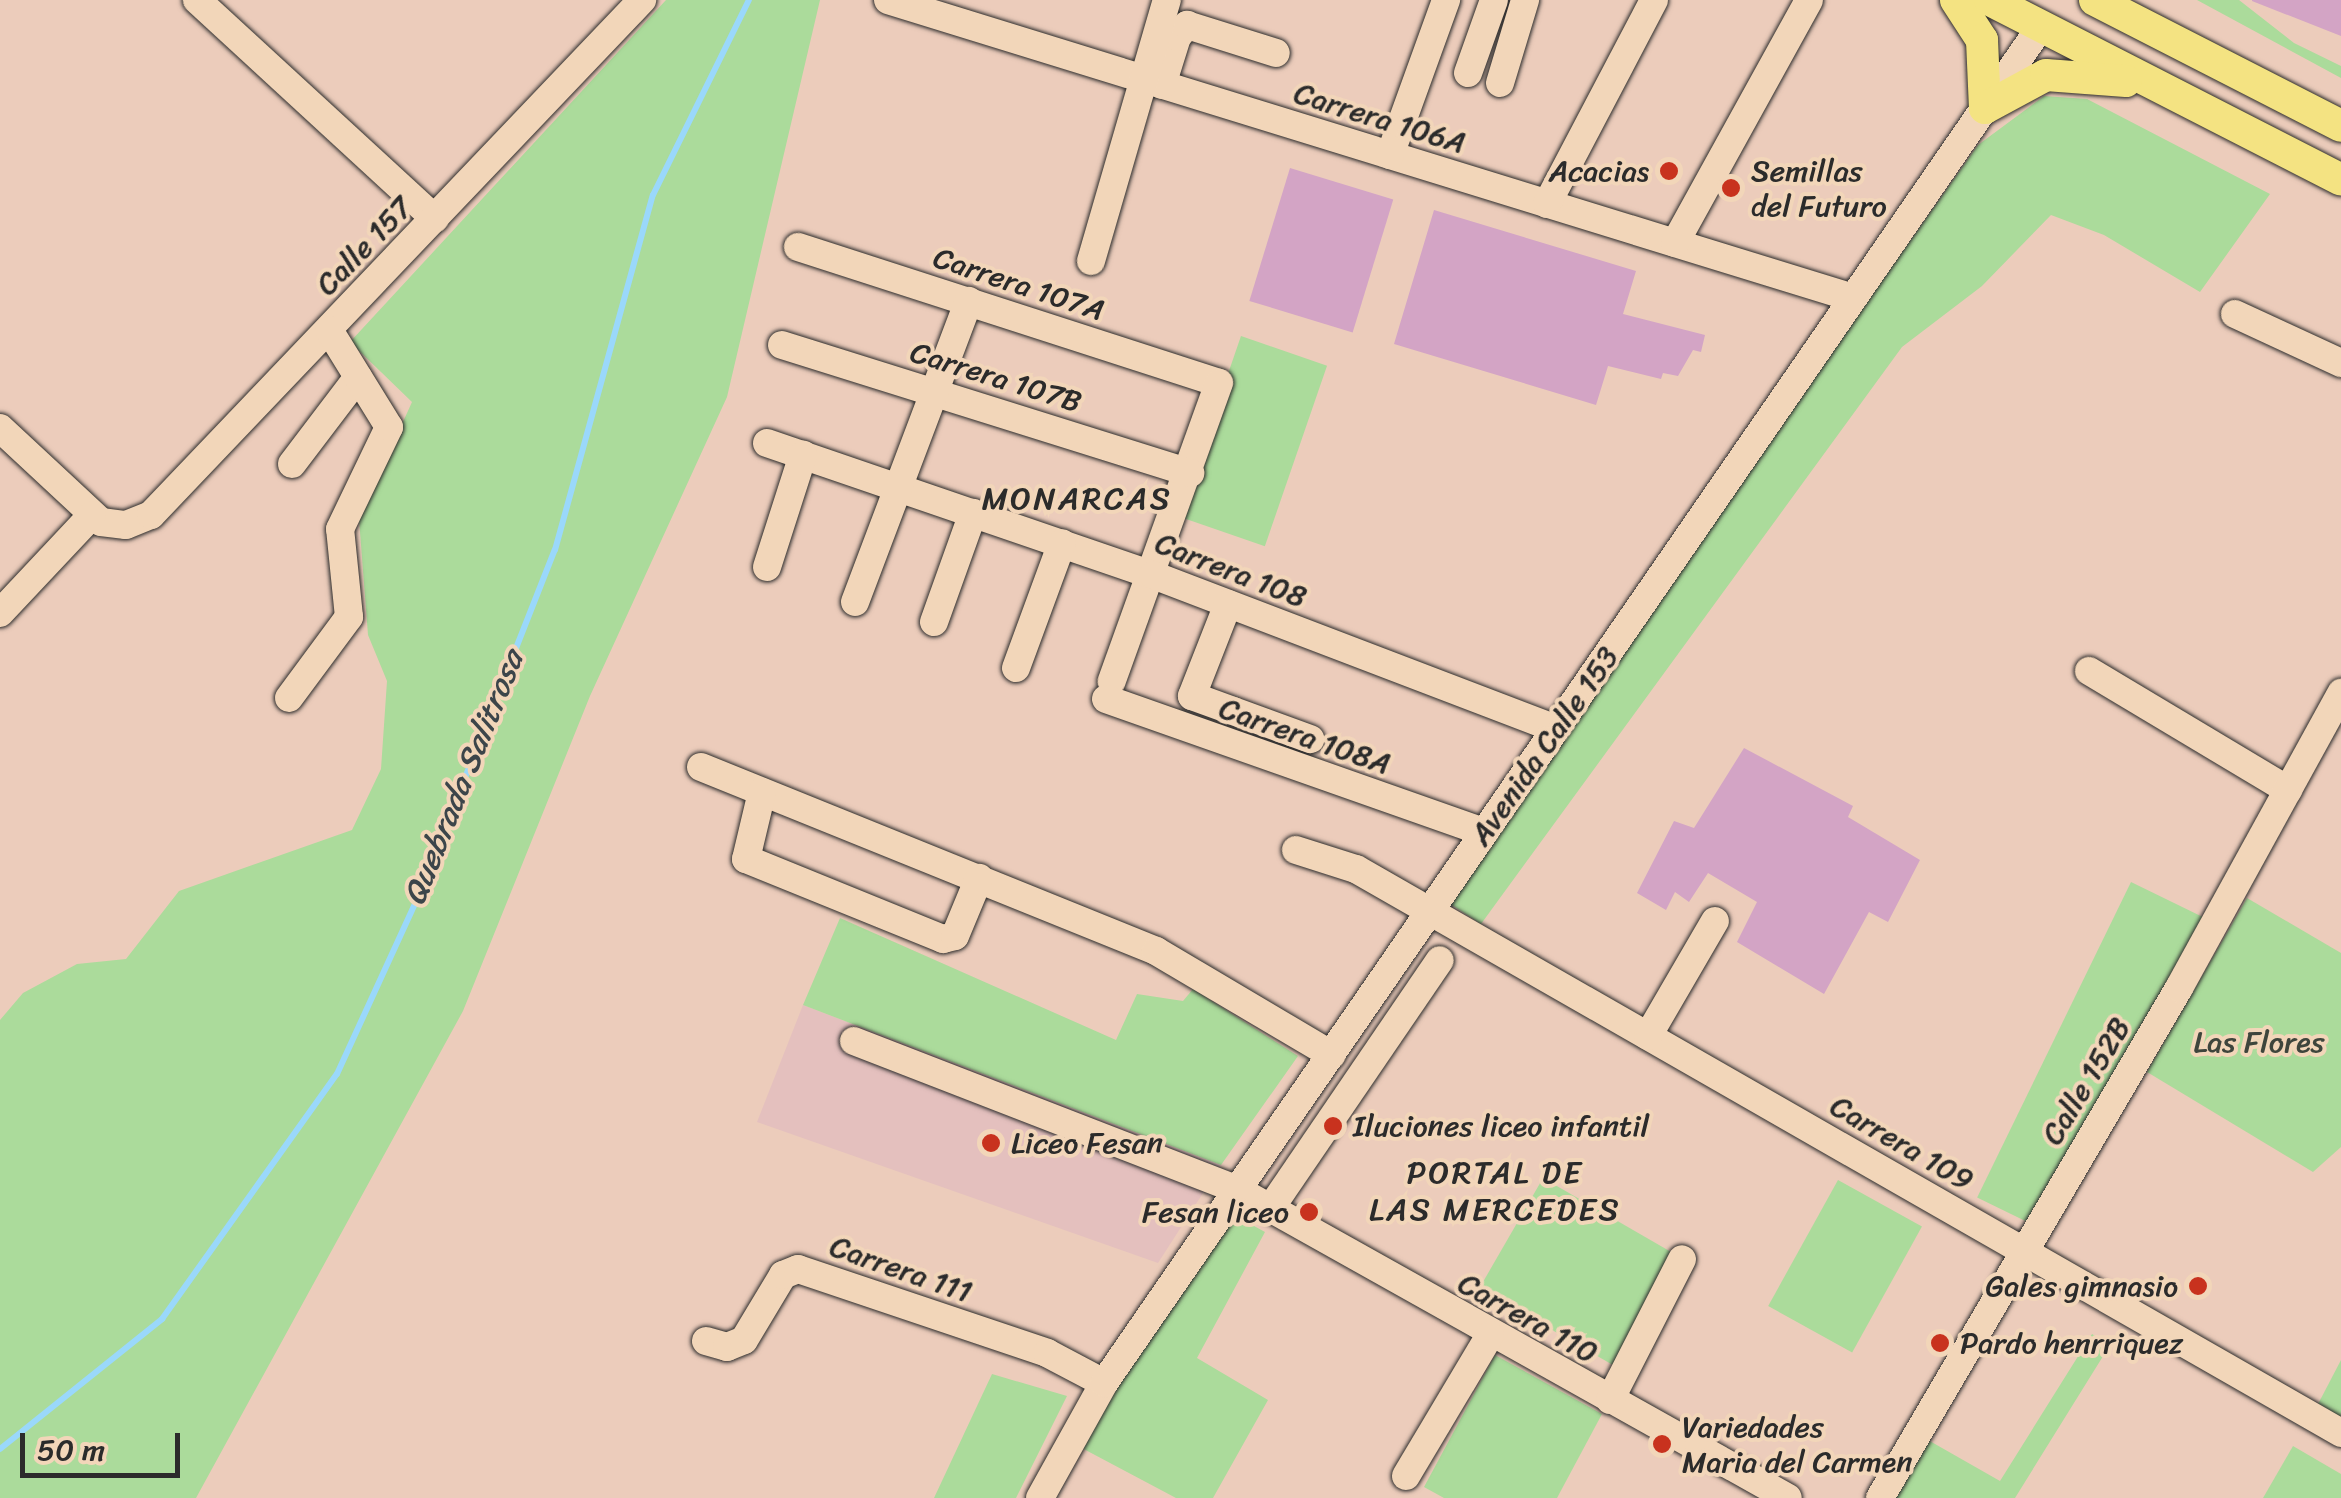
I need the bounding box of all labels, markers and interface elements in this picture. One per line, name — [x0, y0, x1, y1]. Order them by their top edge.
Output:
street label: Carrera 106A — [1290, 75, 1470, 161]
place label: Acacias — [1549, 153, 1649, 189]
place label: Semillas del Futuro — [1751, 153, 1887, 224]
marker: Acacias — [1658, 160, 1680, 182]
marker: Semillas del Futuro — [1720, 177, 1742, 199]
street label: Calle 157 — [309, 189, 419, 303]
street label: Carrera 107A — [929, 239, 1109, 329]
street label: Carrera 107B — [906, 334, 1086, 420]
district label: MONARCAS — [982, 480, 1172, 518]
street label: Carrera 108 — [1150, 525, 1312, 615]
street label: Avenida Calle 153 — [1462, 640, 1626, 852]
water label: Quebrada Salitrosa — [396, 646, 532, 910]
street label: Carrera 108A — [1215, 690, 1395, 782]
street label: Calle 152B — [2034, 1011, 2138, 1151]
park label: Las Flores — [2194, 1024, 2324, 1060]
street label: Carrera 109 — [1824, 1088, 1980, 1198]
place label: Iluciones liceo infantil — [1353, 1108, 1650, 1144]
marker: Iluciones liceo infantil — [1322, 1115, 1344, 1137]
place label: Liceo Fesan — [1011, 1125, 1163, 1161]
marker: Liceo Fesan — [980, 1132, 1002, 1154]
district label: PORTAL DE LAS MERCEDES — [1369, 1155, 1621, 1230]
place label: Fesan liceo — [1142, 1194, 1289, 1230]
marker: Fesan liceo — [1298, 1201, 1320, 1223]
street label: Carrera 111 — [825, 1228, 977, 1310]
street label: Carrera 110 — [1452, 1265, 1604, 1371]
place label: Gales gimnasio — [1984, 1268, 2178, 1304]
marker: Gales gimnasio — [2187, 1275, 2209, 1297]
place label: Pardo henrriquez — [1960, 1325, 2185, 1361]
marker: Pardo henrriquez — [1929, 1332, 1951, 1354]
place label: Variedades Maria del Carmen — [1682, 1409, 1913, 1480]
scale bar — [25, 1413, 185, 1475]
text: 50 m — [37, 1423, 105, 1477]
marker: Variedades Maria del Carmen — [1651, 1433, 1673, 1455]

